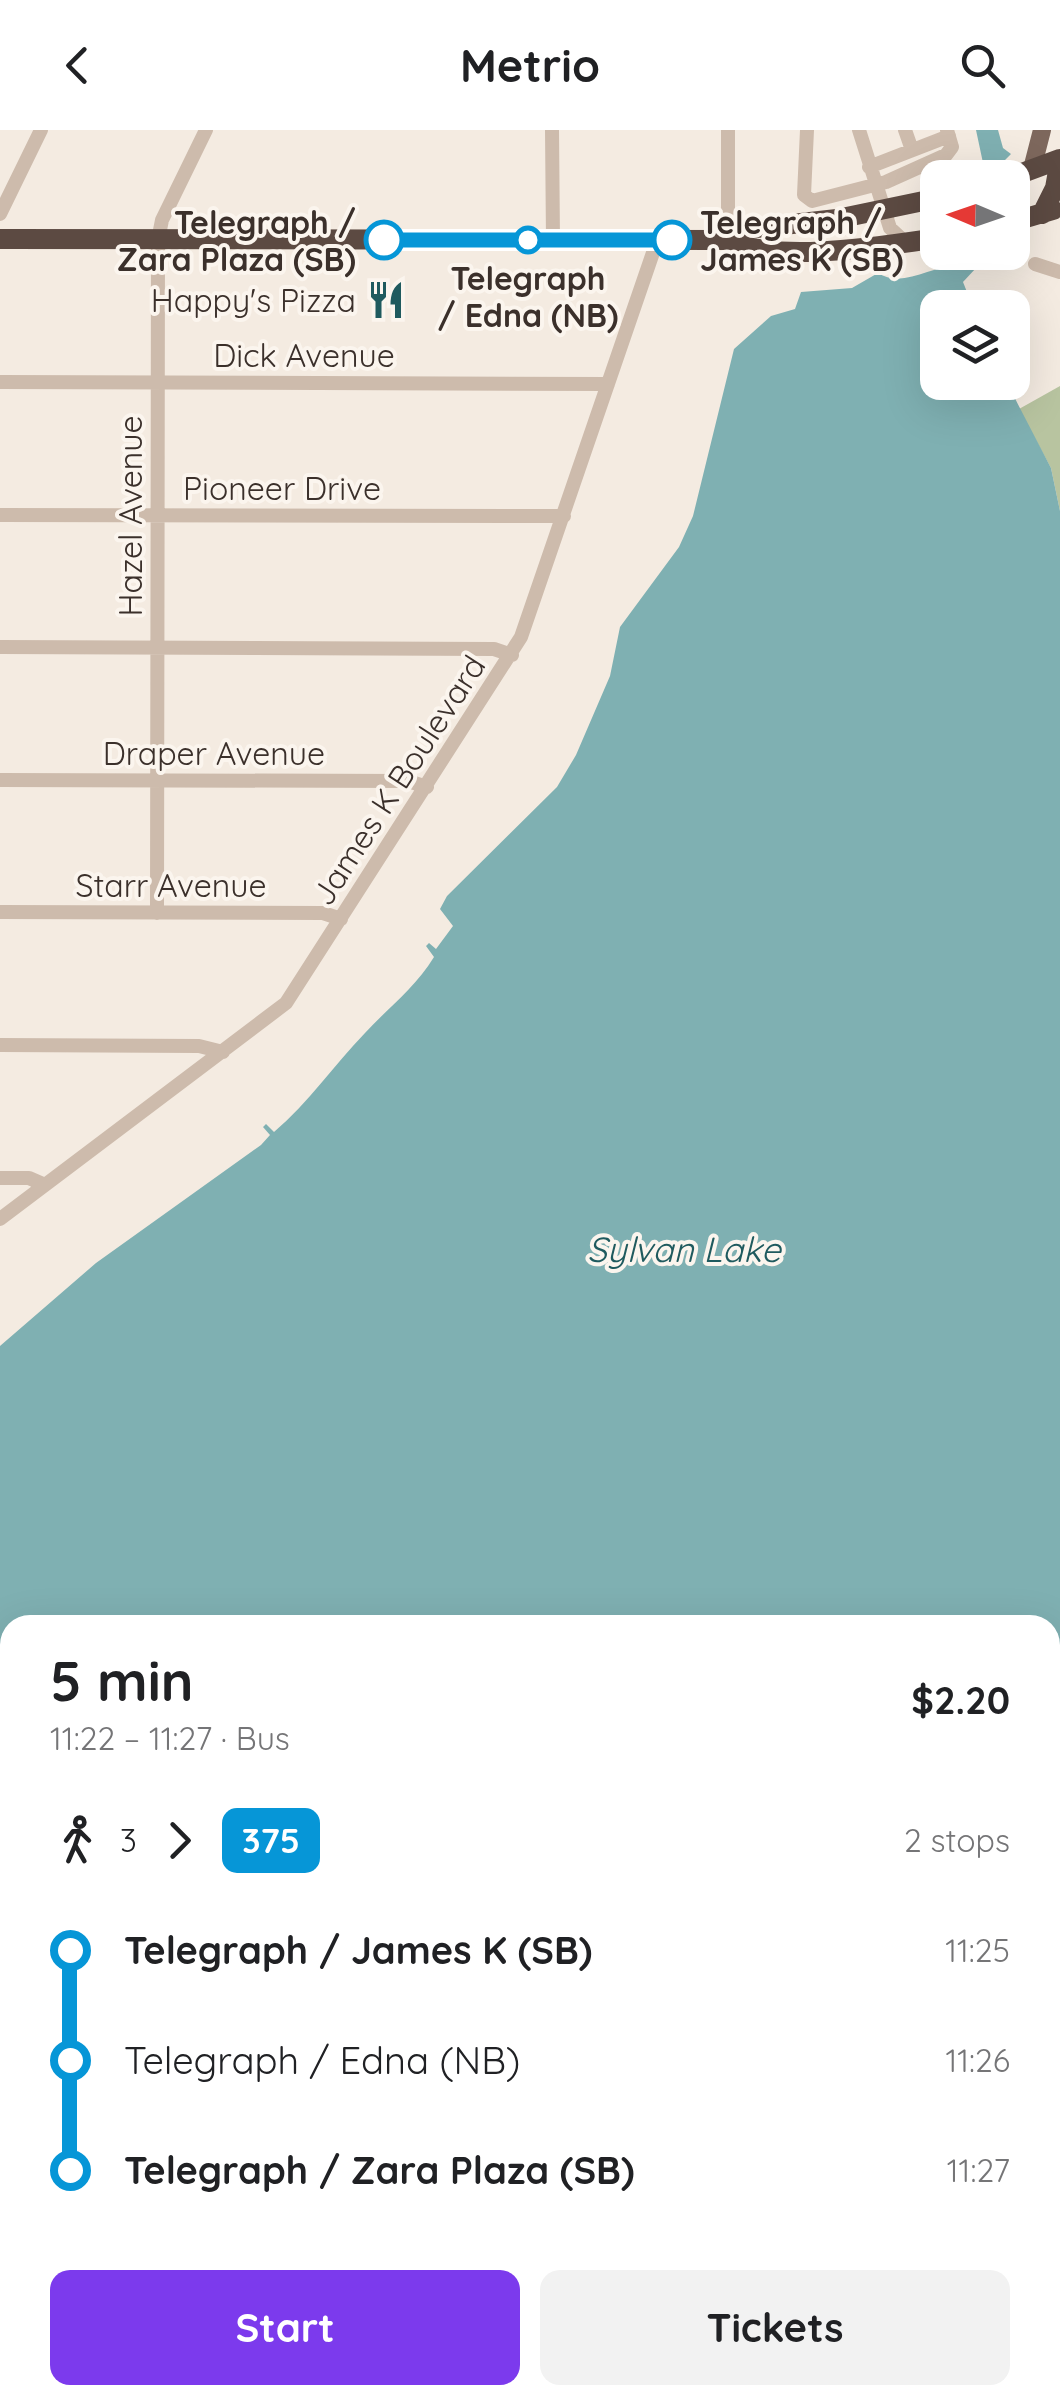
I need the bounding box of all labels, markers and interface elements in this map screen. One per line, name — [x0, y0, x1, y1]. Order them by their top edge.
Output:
text: Metrio — [460, 37, 600, 93]
icon: back — [50, 38, 105, 93]
icon: search — [955, 38, 1010, 93]
north arrow — [920, 160, 1030, 270]
map controls — [920, 160, 1030, 400]
place label: Telegraph / Zara Plaza (SB) — [117, 202, 356, 279]
place label: Telegraph / James K (SB) — [700, 202, 903, 279]
marker: Telegraph / Zara Plaza (SB) — [365, 221, 403, 259]
marker: Telegraph / James K (SB) — [653, 221, 691, 259]
marker: Telegraph / Edna (NB) — [515, 227, 541, 253]
place label: Telegraph / Edna (NB) — [438, 258, 618, 335]
restaurant icon: Happy's Pizza — [365, 279, 407, 321]
place label: Happy's Pizza — [151, 280, 356, 320]
button: layers — [920, 290, 1030, 400]
street label: Dick Avenue — [213, 335, 395, 375]
street label: Hazel Avenue — [110, 415, 150, 617]
street label: Pioneer Drive — [183, 468, 381, 508]
street label: James K Boulevard — [302, 648, 494, 912]
street label: Draper Avenue — [103, 733, 325, 773]
street label: Starr Avenue — [75, 865, 267, 905]
water label: Sylvan Lake — [587, 1227, 782, 1271]
text: 5 min — [50, 1646, 194, 1715]
text: $2.20 — [911, 1676, 1010, 1724]
text: 11:22 – 11:27 · Bus — [50, 1718, 290, 1758]
icon: walk — [50, 1813, 105, 1868]
icon: forward — [152, 1813, 207, 1868]
text: 375 — [242, 1818, 300, 1862]
text: 3 — [120, 1820, 137, 1860]
text: 2 stops — [904, 1820, 1010, 1860]
text: Telegraph / James K (SB) — [124, 1926, 592, 1974]
text: 11:25 — [945, 1930, 1010, 1970]
text: Telegraph / Edna (NB) — [124, 2036, 520, 2084]
text: 11:26 — [945, 2040, 1010, 2080]
text: Telegraph / Zara Plaza (SB) — [124, 2146, 635, 2194]
text: 11:27 — [947, 2150, 1010, 2190]
button: Start — [50, 2270, 520, 2385]
button: Tickets — [540, 2270, 1010, 2385]

